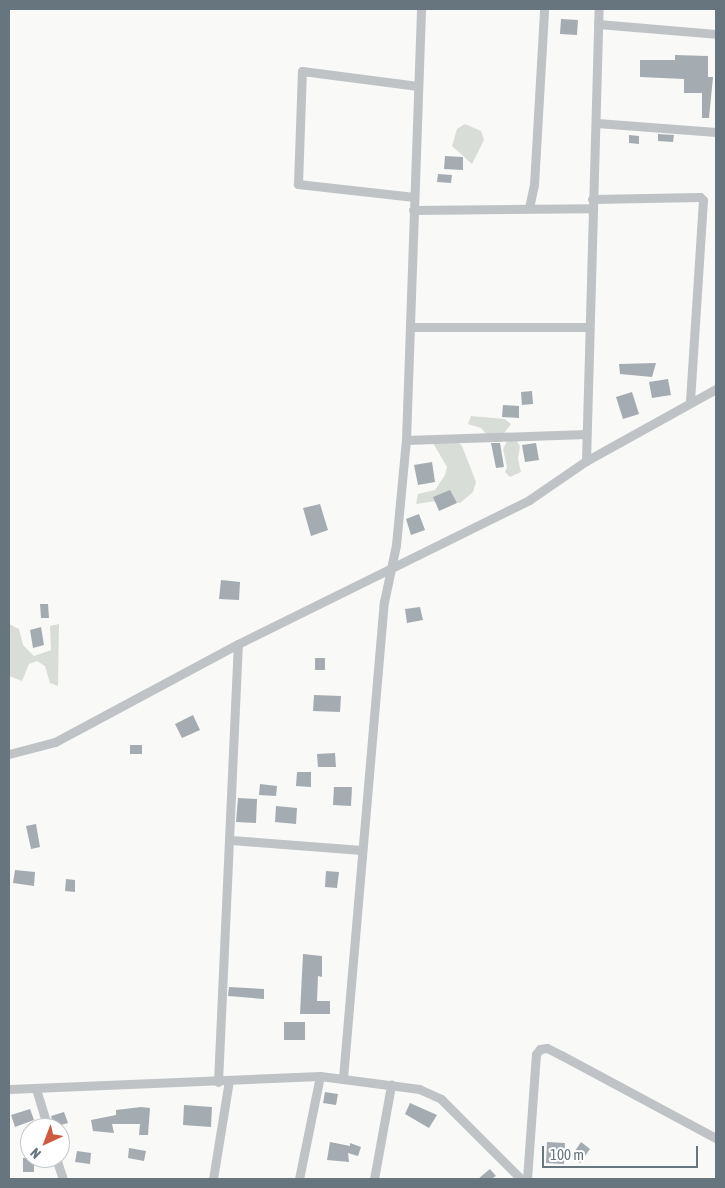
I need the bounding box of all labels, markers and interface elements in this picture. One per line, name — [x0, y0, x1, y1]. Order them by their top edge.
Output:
north arrow — [20, 1118, 70, 1168]
scale bar — [545, 1136, 701, 1168]
text: N — [27, 1145, 44, 1162]
text: 100 m — [550, 1146, 584, 1163]

